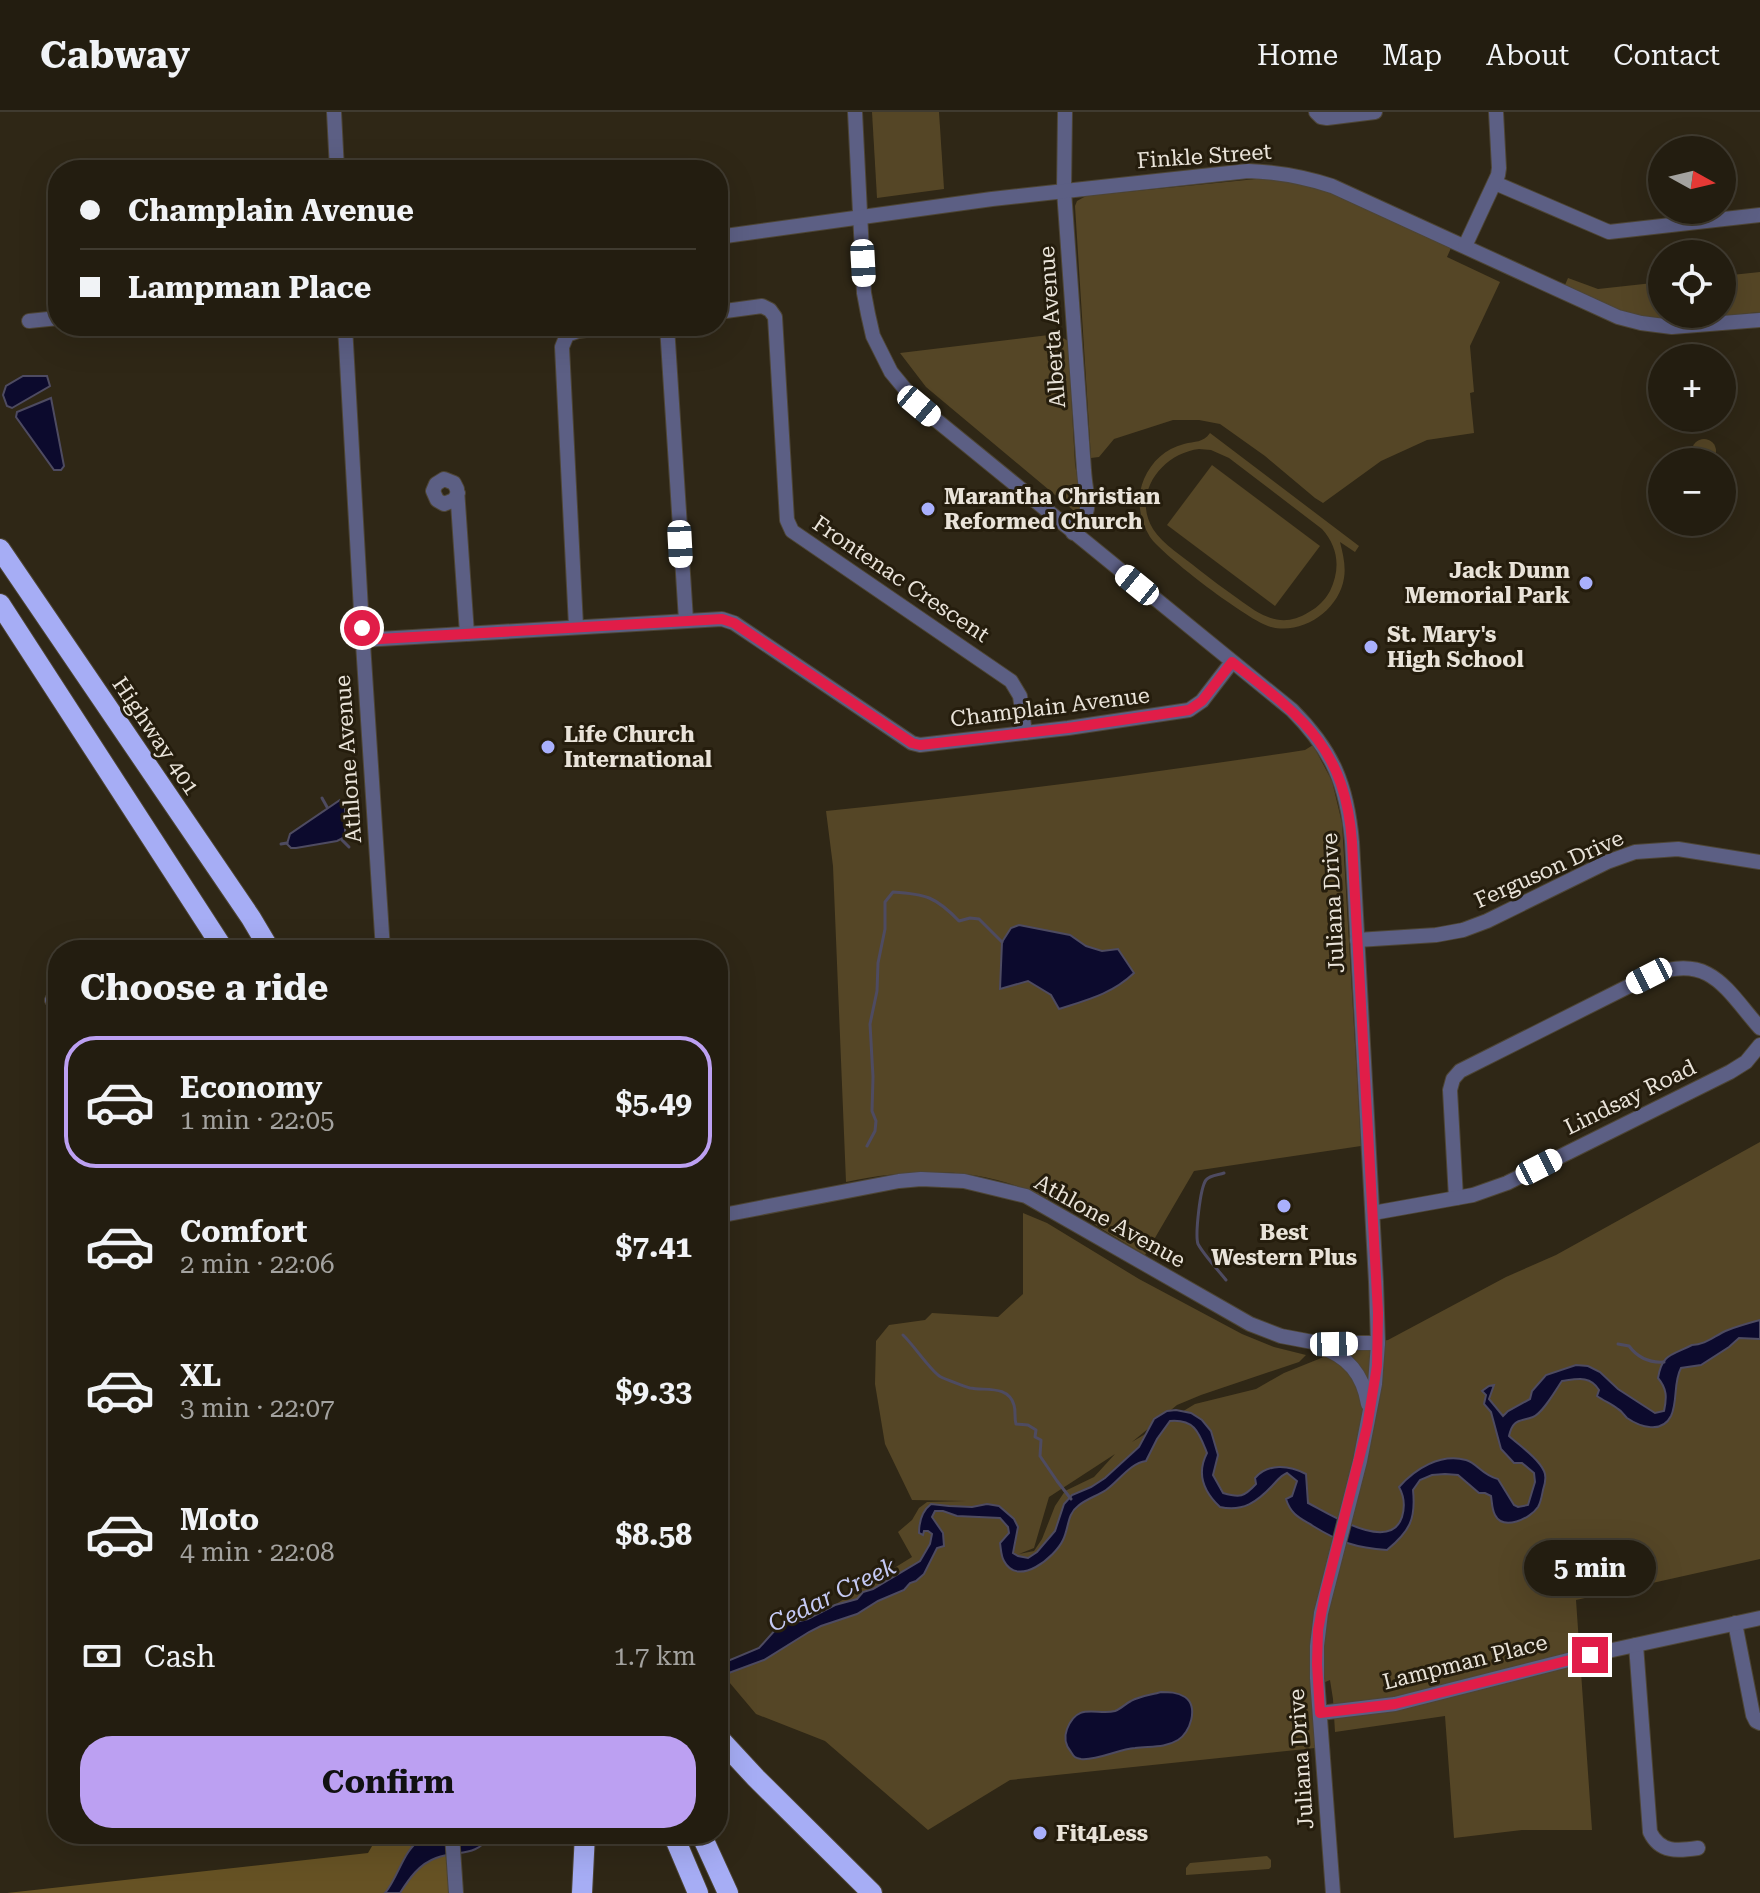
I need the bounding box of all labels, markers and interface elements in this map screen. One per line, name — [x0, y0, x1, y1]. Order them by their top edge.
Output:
text: Cabway — [40, 33, 190, 77]
text: Home — [1257, 39, 1338, 72]
text: Map — [1382, 39, 1442, 72]
text: About — [1486, 39, 1569, 72]
text: Contact — [1613, 39, 1720, 72]
north arrow — [1648, 136, 1736, 224]
map controls — [1648, 136, 1736, 536]
street label: Finkle Street — [1136, 139, 1272, 173]
text: Champlain Avenue — [128, 193, 414, 228]
car — [850, 238, 876, 288]
button: locate — [1648, 240, 1736, 328]
street label: Alberta Avenue — [1034, 245, 1070, 409]
text: Lampman Place — [128, 270, 371, 305]
button: + — [1648, 344, 1736, 432]
car — [893, 381, 945, 431]
button: − — [1648, 448, 1736, 536]
place label: Marantha Christian Reformed Church — [944, 484, 1161, 534]
marker: Marantha Christian Reformed Church — [919, 500, 937, 518]
street label: Frontenac Crescent — [808, 511, 994, 647]
car — [667, 519, 693, 569]
place label: Jack Dunn Memorial Park — [1405, 558, 1570, 608]
car — [1111, 561, 1163, 609]
marker: Jack Dunn Memorial Park — [1577, 574, 1595, 592]
route start — [344, 610, 380, 646]
place label: St. Mary's High School — [1387, 622, 1524, 672]
marker: St. Mary's High School — [1362, 638, 1380, 656]
street label: Highway 401 — [107, 672, 205, 800]
street label: Athlone Avenue — [330, 674, 366, 844]
street label: Champlain Avenue — [949, 682, 1151, 732]
place label: Life Church International — [564, 722, 712, 772]
marker: Life Church International — [539, 738, 557, 756]
street label: Ferguson Drive — [1471, 825, 1627, 913]
street label: Juliana Drive — [1317, 832, 1349, 974]
car — [1622, 954, 1676, 998]
text: Choose a ride — [80, 967, 328, 1009]
street label: Lindsay Road — [1560, 1054, 1700, 1140]
icon: car — [84, 1066, 156, 1138]
text: Economy — [180, 1070, 322, 1105]
text: $5.49 — [615, 1085, 692, 1120]
text: 1 min · 22:05 — [180, 1105, 335, 1135]
car — [1512, 1145, 1566, 1189]
street label: Athlone Avenue — [1030, 1169, 1190, 1273]
marker: Best Western Plus — [1275, 1197, 1293, 1215]
icon: car — [84, 1210, 156, 1282]
text: Comfort — [180, 1214, 307, 1249]
place label: Best Western Plus — [1211, 1220, 1357, 1270]
text: $7.41 — [615, 1229, 692, 1264]
text: 2 min · 22:06 — [180, 1249, 335, 1279]
car — [1310, 1332, 1358, 1356]
icon: car — [84, 1354, 156, 1426]
text: XL — [180, 1358, 221, 1393]
text: $9.33 — [615, 1373, 692, 1408]
text: 3 min · 22:07 — [180, 1393, 335, 1423]
icon: car — [84, 1498, 156, 1570]
text: Moto — [180, 1502, 259, 1537]
text: $8.58 — [615, 1517, 692, 1552]
text: 4 min · 22:08 — [180, 1537, 335, 1567]
callout: 5 min — [1524, 1539, 1656, 1595]
water label: Cedar Creek — [764, 1552, 900, 1638]
text: 5 min — [1554, 1553, 1626, 1583]
street label: Lampman Place — [1380, 1629, 1550, 1695]
icon: cash — [80, 1634, 124, 1678]
route end — [1572, 1637, 1608, 1673]
text: Cash — [144, 1639, 215, 1674]
text: 1.7 km — [613, 1641, 696, 1671]
street label: Juliana Drive — [1284, 1688, 1318, 1830]
button: Confirm — [80, 1736, 696, 1828]
place label: Fit4Less — [1056, 1821, 1148, 1846]
marker: Fit4Less — [1031, 1824, 1049, 1842]

